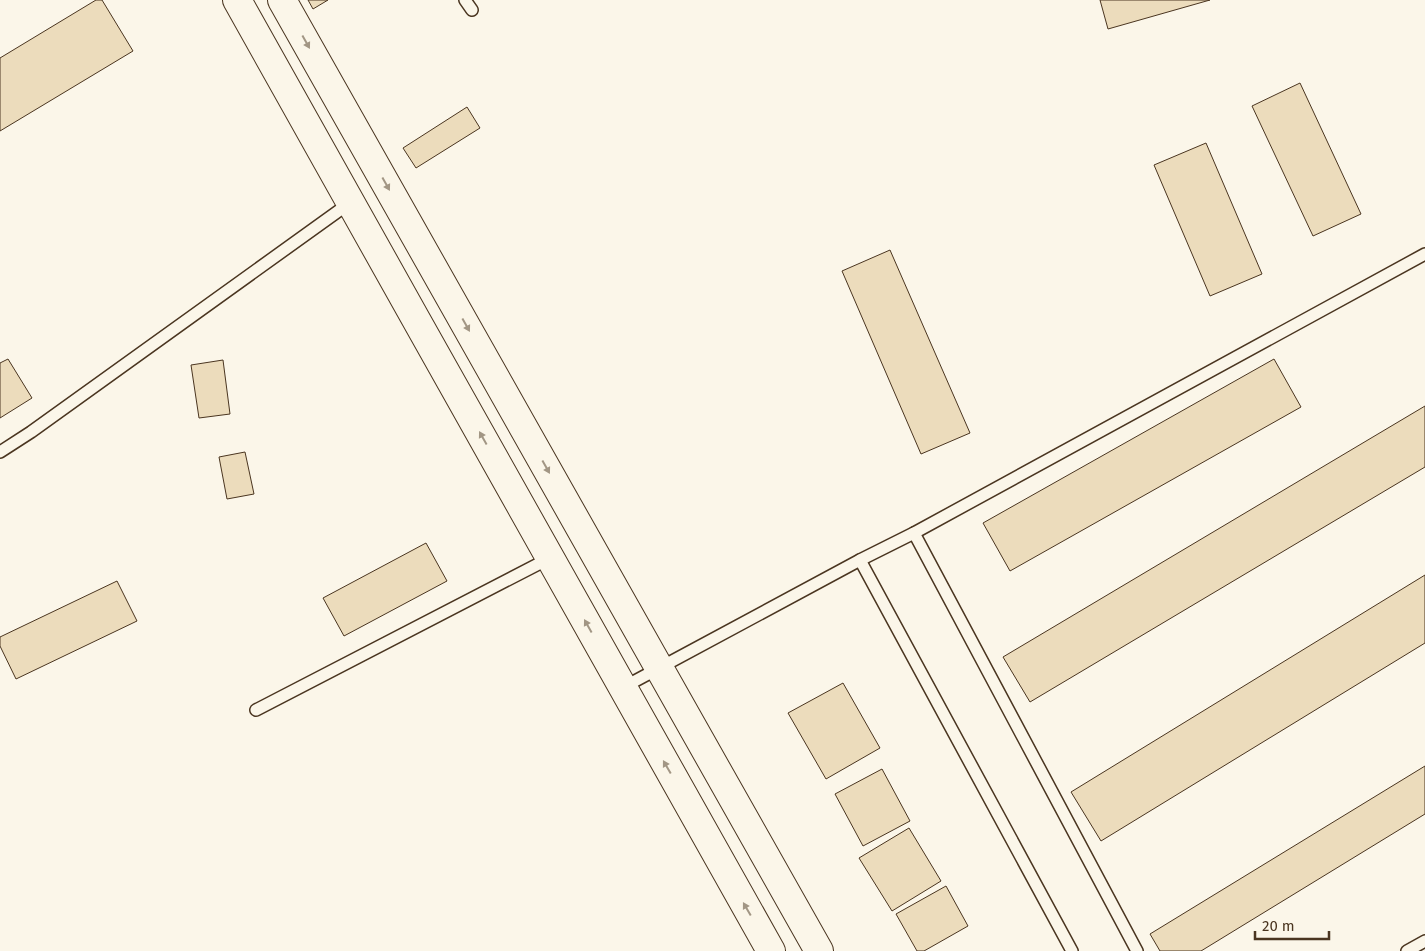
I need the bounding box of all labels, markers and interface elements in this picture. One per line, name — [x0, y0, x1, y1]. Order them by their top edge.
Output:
one-way arrow — [302, 35, 310, 50]
one-way arrow — [382, 177, 390, 191]
one-way arrow — [462, 318, 470, 333]
one-way arrow — [479, 430, 487, 445]
one-way arrow — [541, 460, 550, 474]
one-way arrow — [583, 619, 592, 632]
one-way arrow — [663, 760, 671, 775]
one-way arrow — [743, 902, 752, 915]
scale bar — [1255, 908, 1329, 940]
text: 20 m — [1262, 917, 1295, 935]

